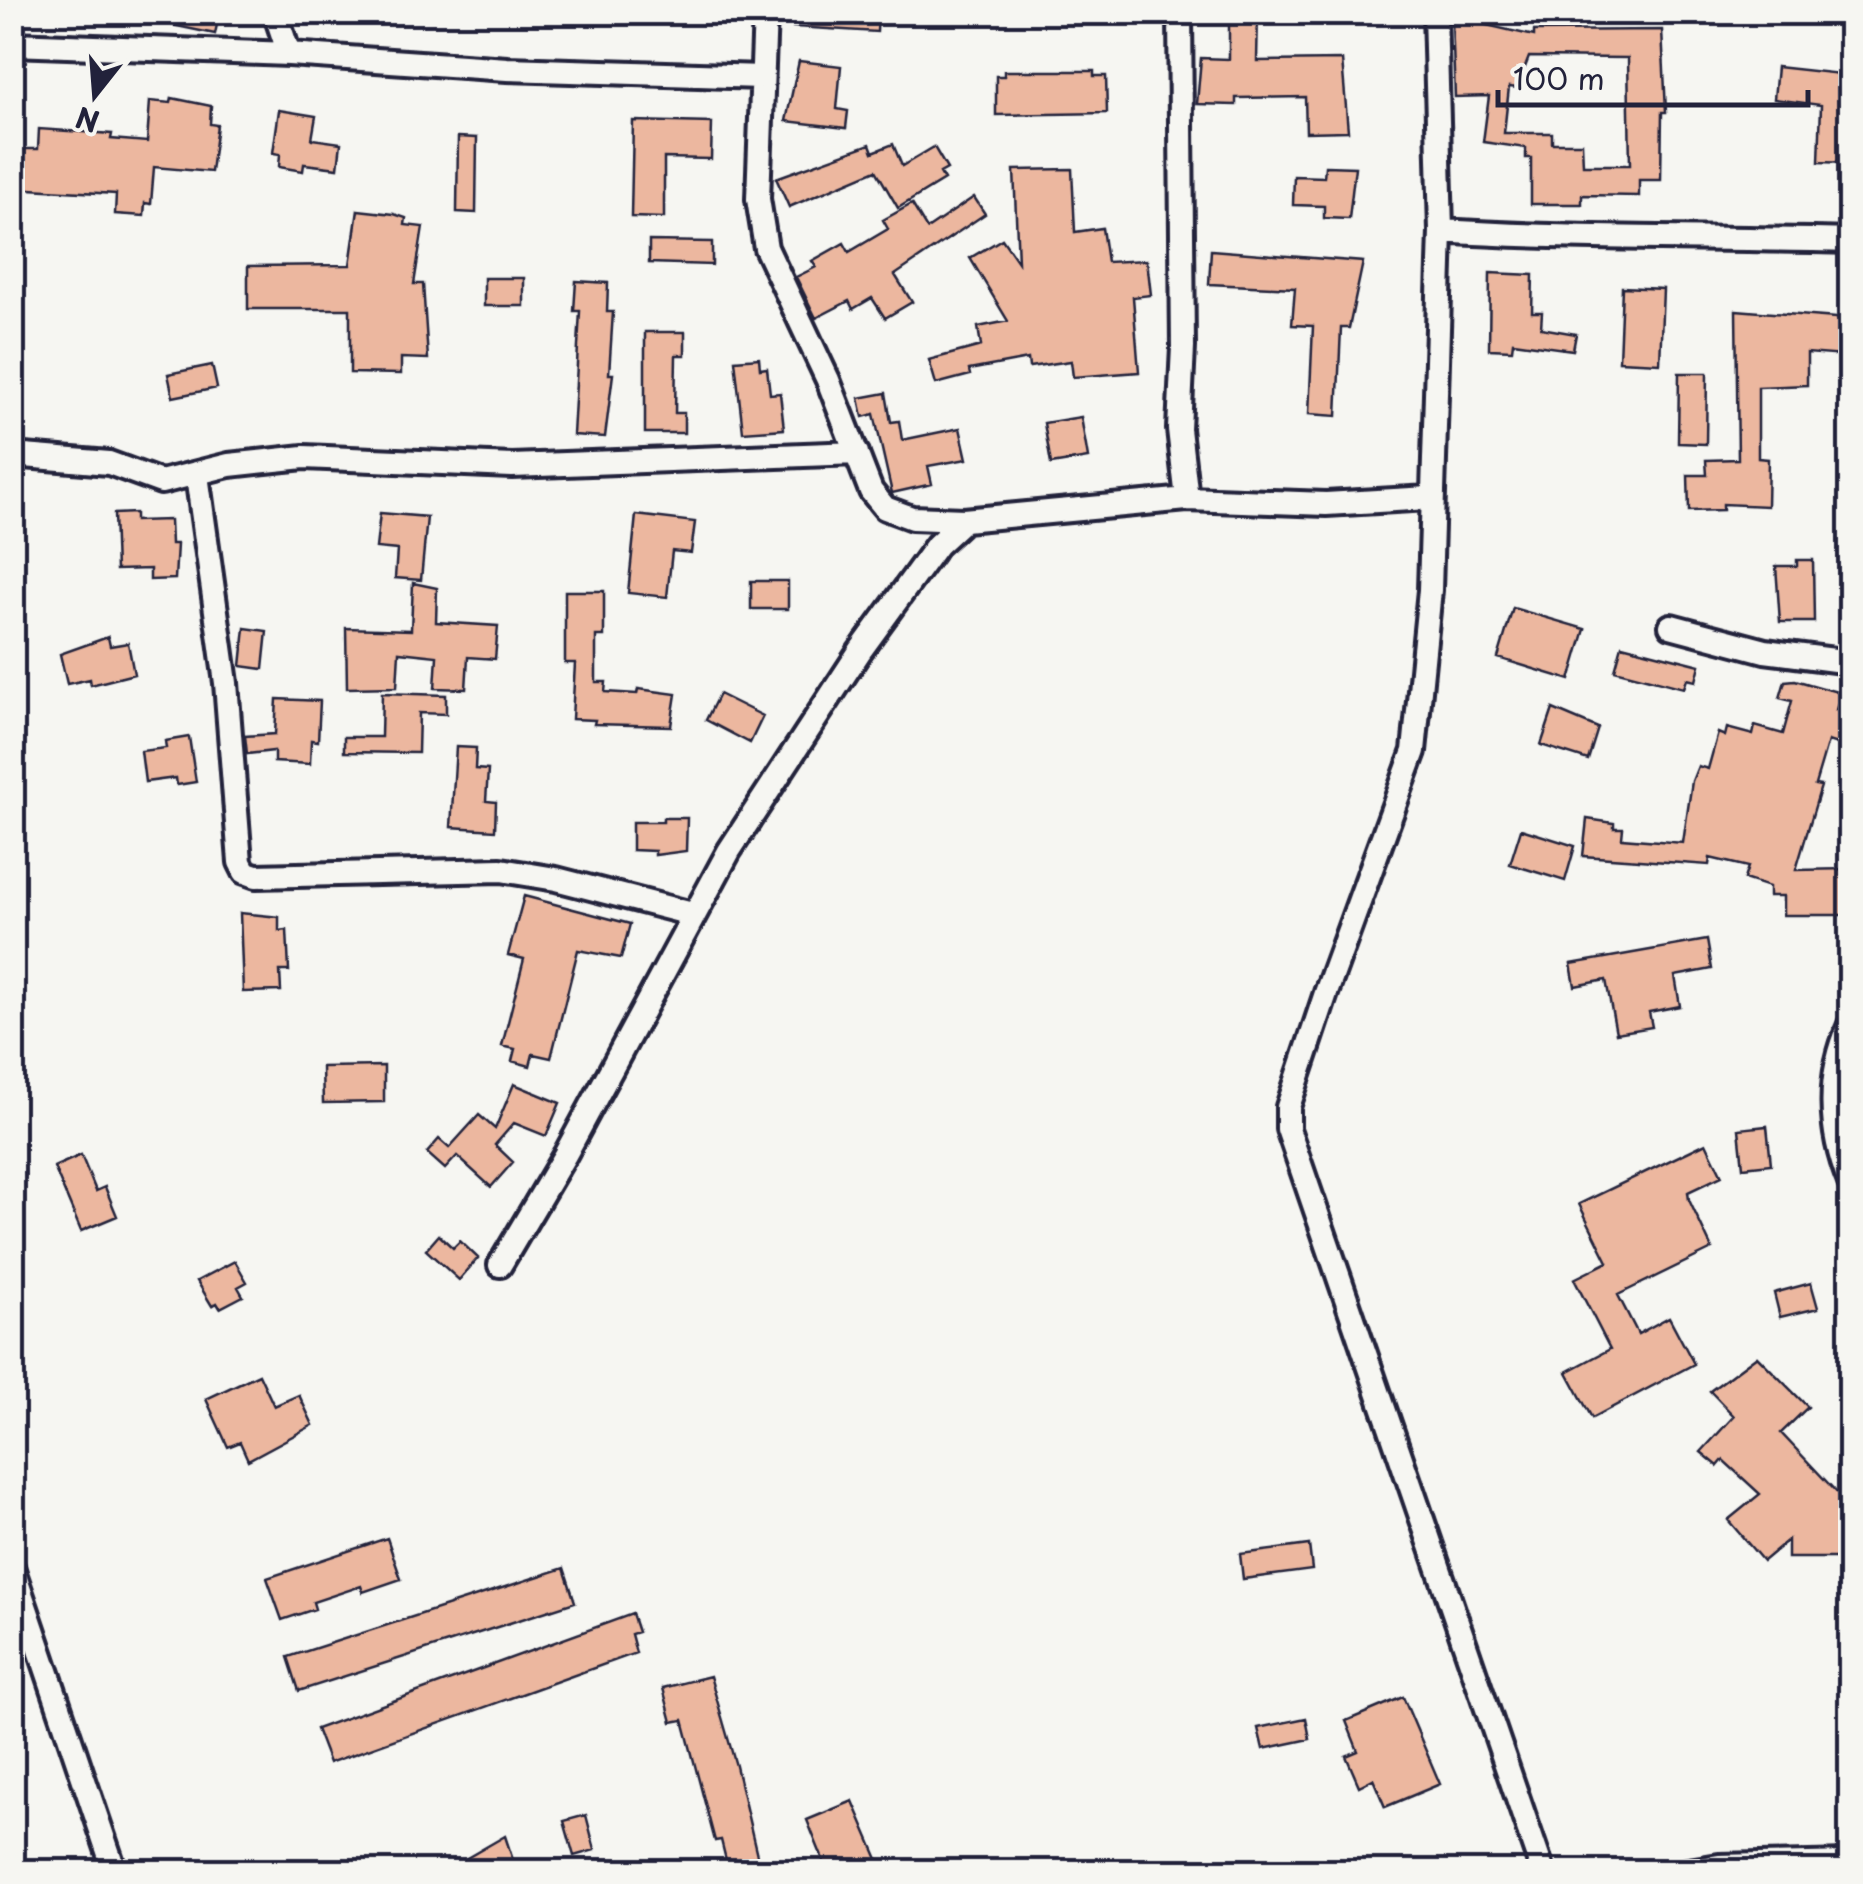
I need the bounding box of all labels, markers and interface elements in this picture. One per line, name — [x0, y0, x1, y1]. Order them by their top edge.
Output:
north arrow — [45, 45, 145, 145]
scale bar — [1498, 45, 1808, 107]
text: 100 m — [1513, 55, 1605, 100]
text: N — [70, 97, 104, 144]

